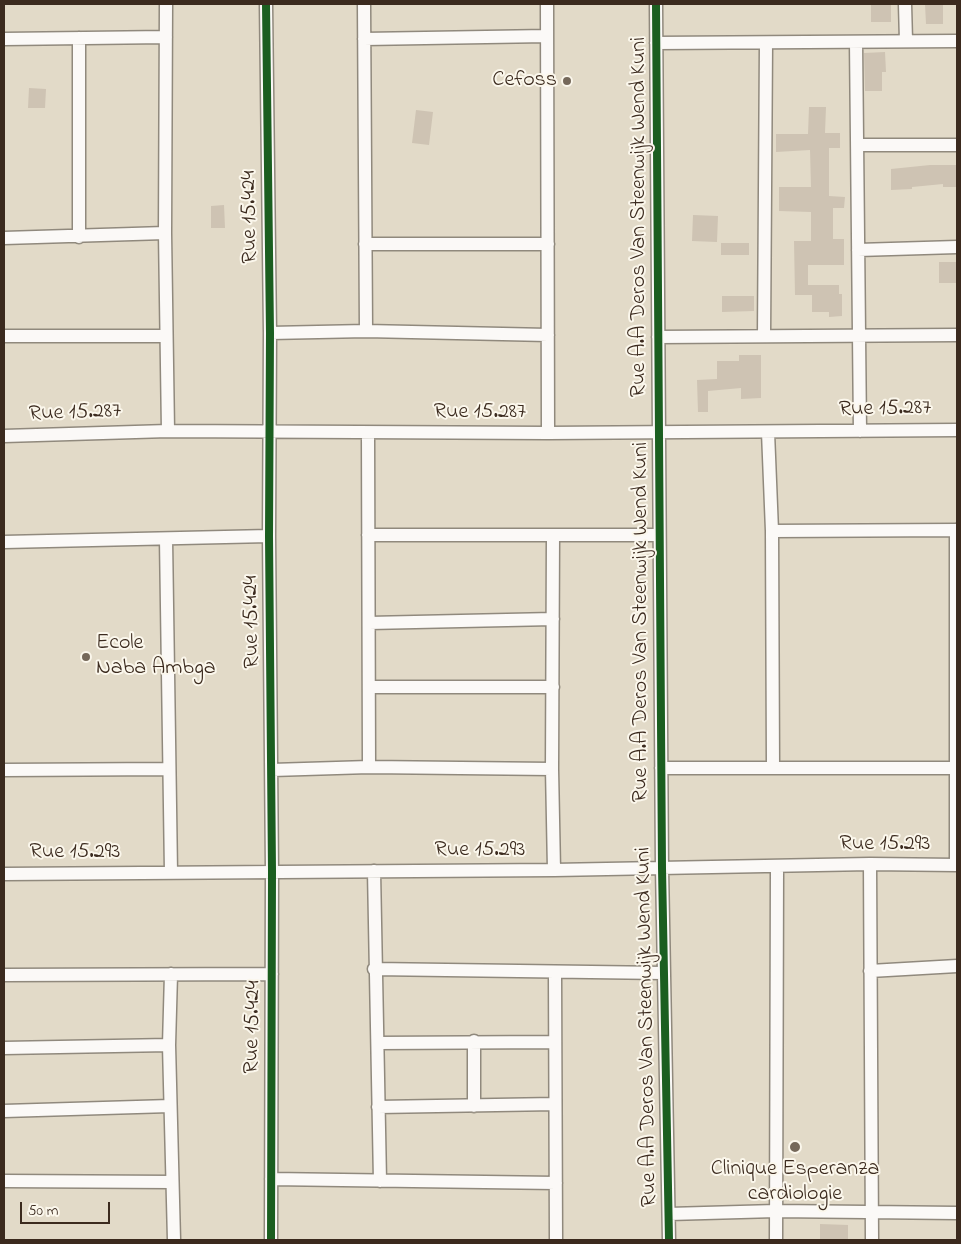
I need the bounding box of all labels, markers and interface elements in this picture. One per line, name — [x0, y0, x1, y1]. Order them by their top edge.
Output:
street label: Rue A.A Deros Van Steenwijk Wend Kuni — [627, 37, 653, 397]
place label: Cefoss — [492, 68, 557, 94]
marker: Cefoss — [561, 75, 573, 87]
street label: Rue 15.424 — [237, 170, 265, 264]
street label: Rue 15.287 — [839, 396, 931, 424]
street label: Rue 15.287 — [28, 399, 122, 429]
street label: Rue 15.287 — [434, 400, 526, 426]
street label: Rue A.A Deros Van Steenwijk Wend Kuni — [629, 442, 655, 802]
street label: Rue 15.424 — [239, 575, 267, 669]
place label: Ecole Naba Ambga — [96, 631, 216, 682]
marker: Ecole Naba Ambga — [80, 651, 92, 663]
street label: Rue 15.293 — [840, 832, 930, 858]
street label: Rue 15.293 — [435, 838, 525, 864]
street label: Rue 15.293 — [30, 840, 120, 866]
street label: Rue A.A Deros Van Steenwijk Wend Kuni — [632, 847, 664, 1207]
street label: Rue 15.424 — [240, 980, 268, 1074]
marker: Clinique Esperanza cardiologie — [788, 1140, 802, 1154]
place label: Clinique Esperanza cardiologie — [711, 1157, 879, 1208]
scale bar — [22, 1192, 112, 1224]
text: 50 m — [28, 1200, 58, 1222]

